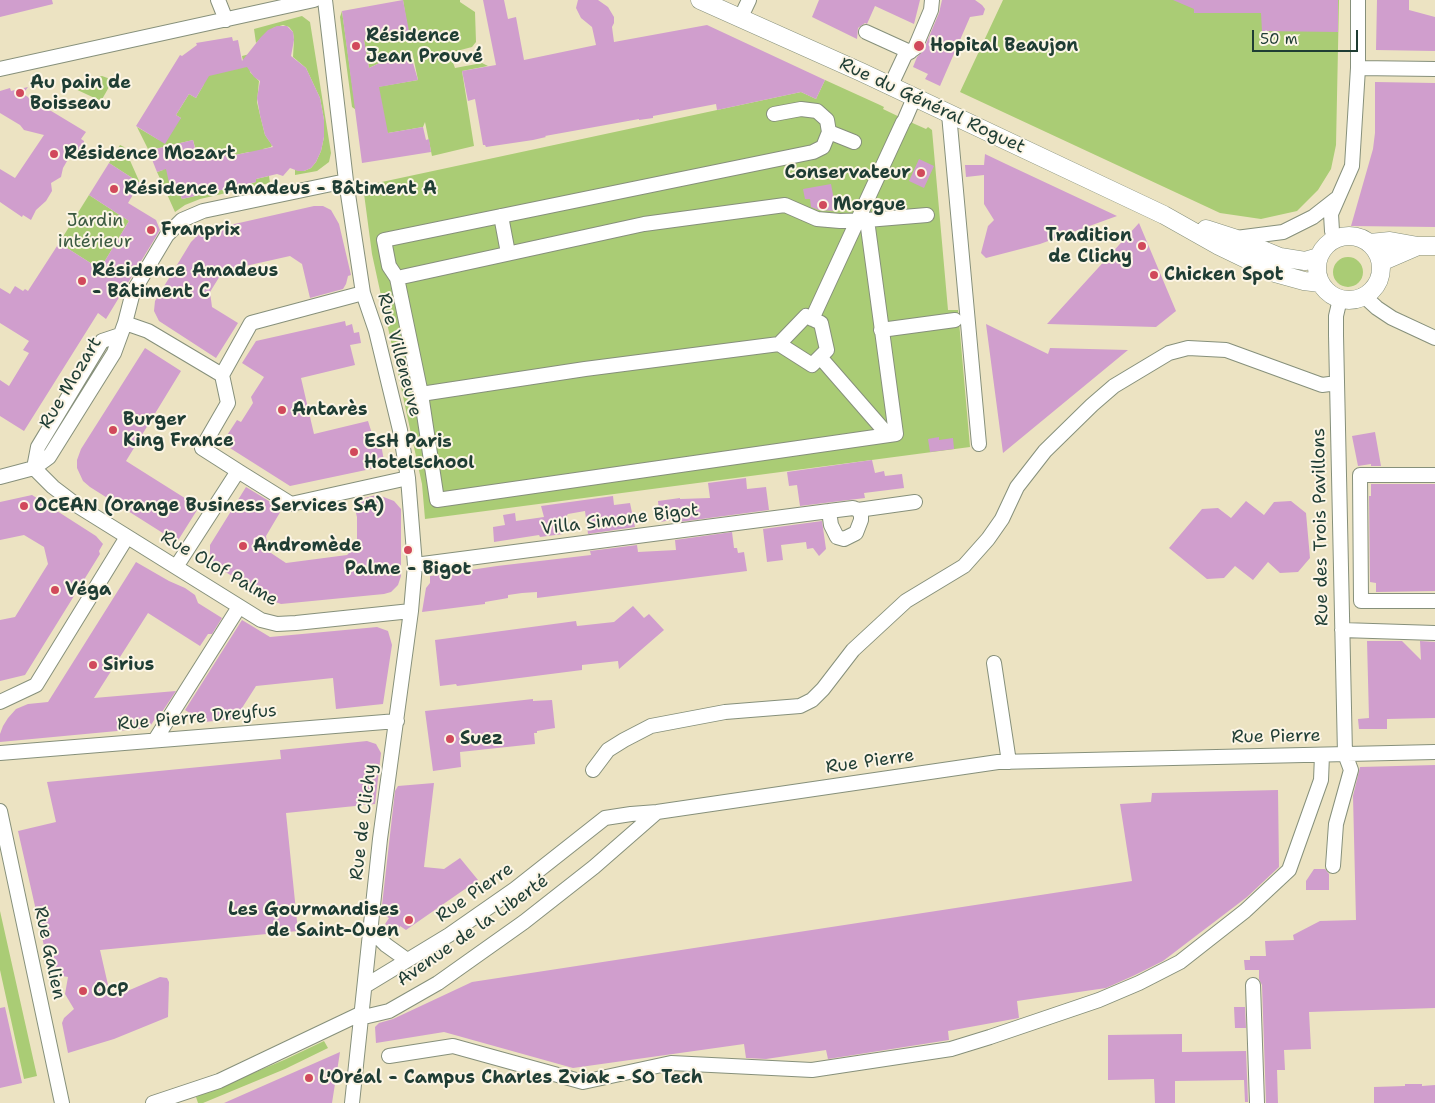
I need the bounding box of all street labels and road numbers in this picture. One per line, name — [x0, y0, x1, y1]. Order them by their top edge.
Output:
street label: Rue du Général Roguet — [836, 53, 1028, 159]
street label: Rue Villeneuve — [372, 291, 426, 419]
street label: Rue Mozart — [35, 333, 107, 433]
street label: Rue des Trois Pavillons — [1308, 428, 1334, 626]
street label: Villa Simone Bigot — [540, 500, 700, 540]
street label: Rue Olof Palme — [156, 527, 282, 611]
street label: Rue Pierre Dreyfus — [116, 700, 278, 736]
street label: Rue Pierre — [1231, 725, 1321, 749]
street label: Rue Pierre — [824, 745, 916, 779]
street label: Rue de Clichy — [346, 762, 382, 882]
street label: Rue Pierre — [432, 859, 518, 927]
street label: Avenue de la Liberté — [393, 871, 553, 991]
street label: Rue Galien — [29, 905, 69, 1001]

